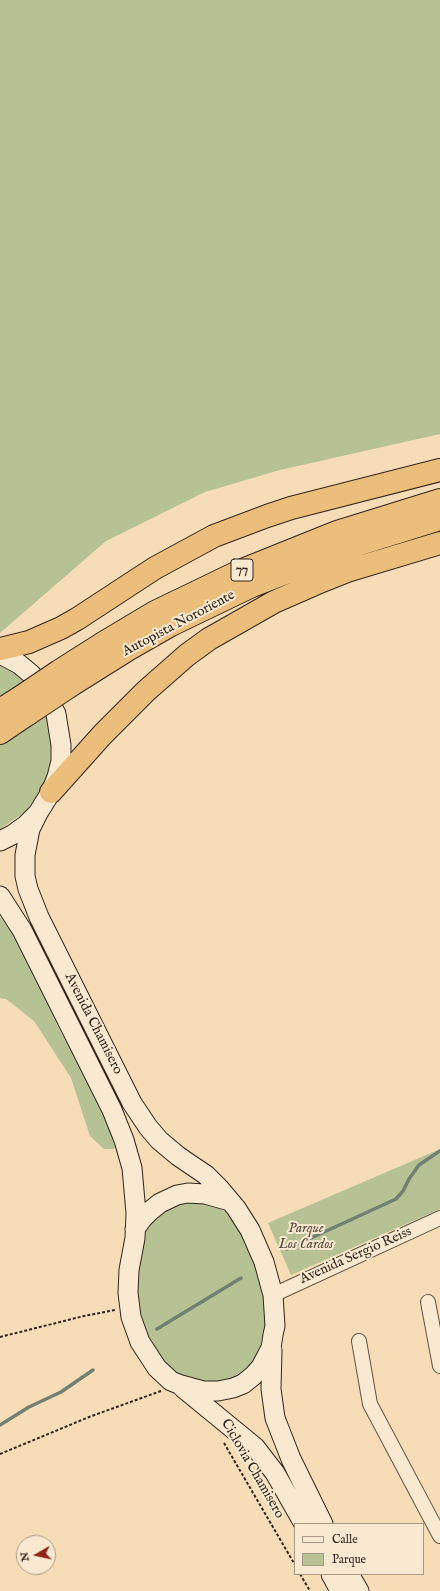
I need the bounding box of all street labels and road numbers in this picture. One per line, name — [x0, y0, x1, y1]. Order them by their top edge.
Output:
road number: 77 — [231, 559, 253, 581]
street label: Autopista Nororiente — [120, 587, 238, 661]
street label: Avenida Chamisero — [60, 970, 126, 1078]
street label: Avenida Sergio Reiss — [297, 1224, 415, 1288]
street label: Ciclovia Chamisero — [217, 1416, 287, 1522]

